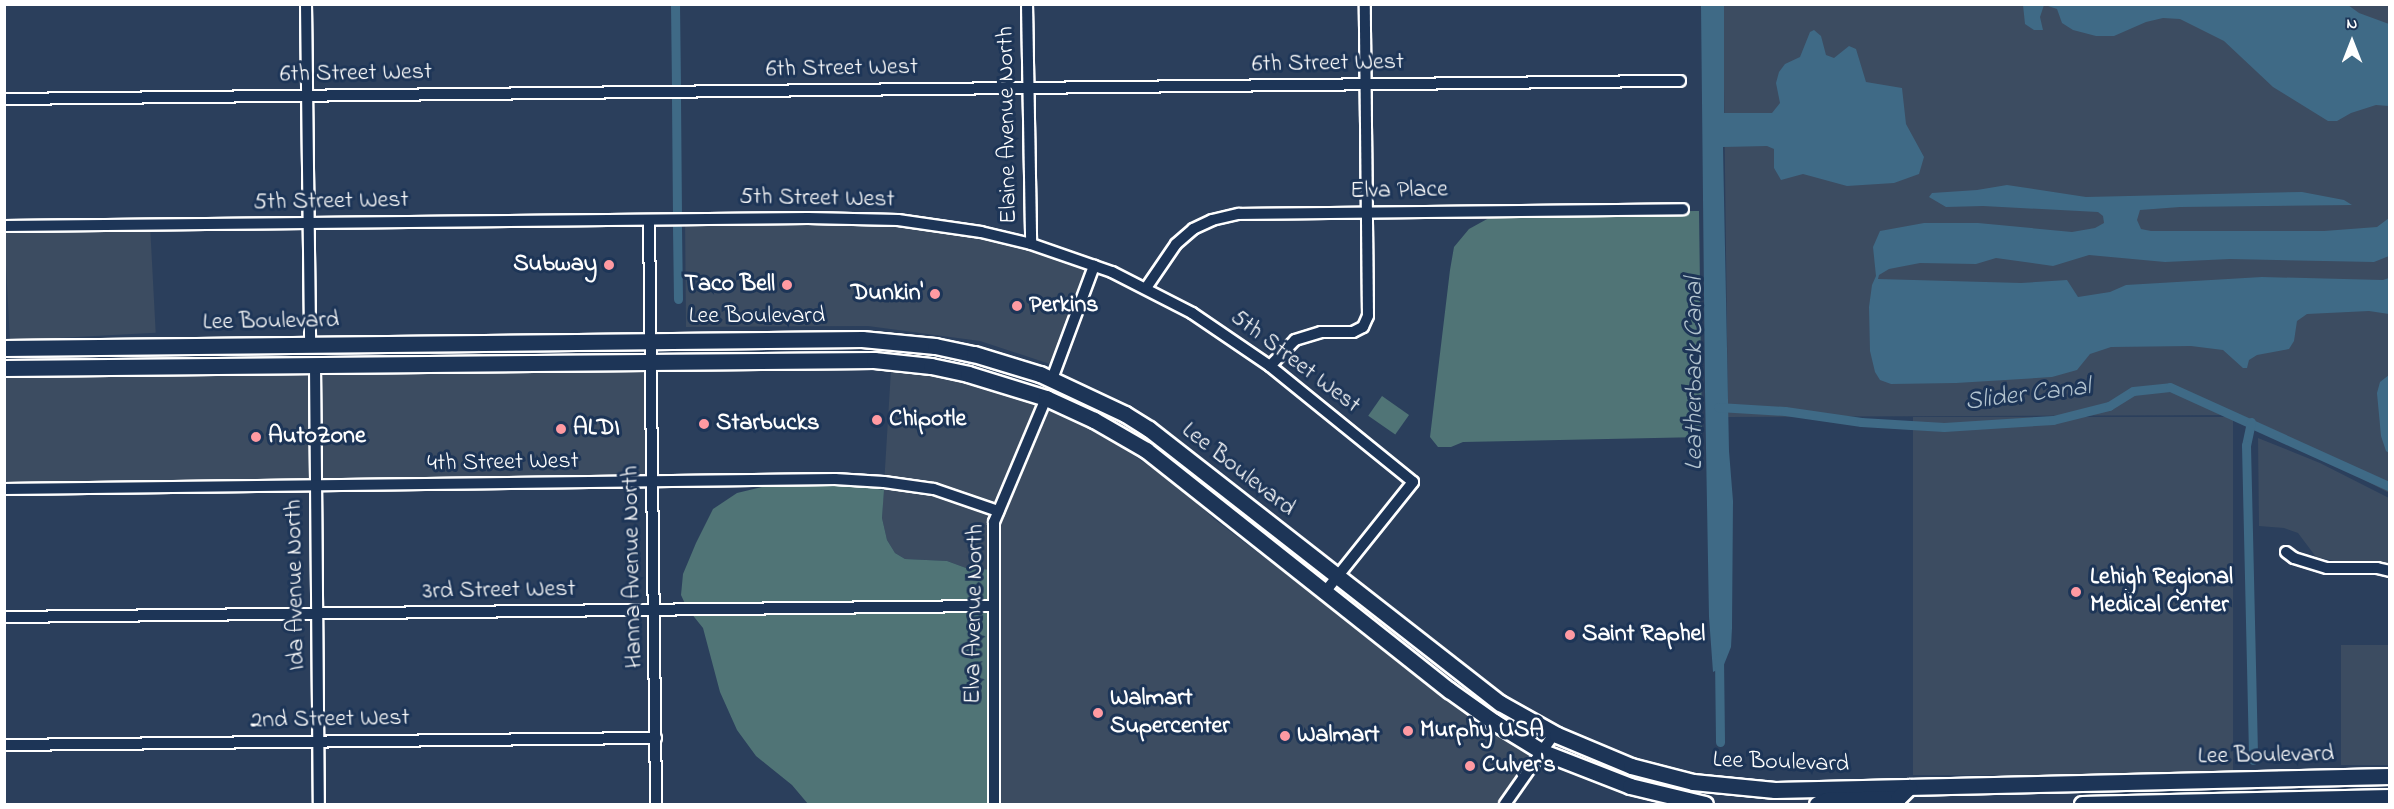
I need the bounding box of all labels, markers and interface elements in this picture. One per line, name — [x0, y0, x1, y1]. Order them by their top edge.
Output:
north arrow — [2322, 12, 2382, 72]
text: N — [2347, 12, 2357, 36]
street label: Elaine Avenue North — [992, 26, 1024, 224]
street label: 6th Street West — [1252, 48, 1404, 80]
street label: 6th Street West — [766, 53, 918, 85]
street label: 6th Street West — [280, 58, 432, 90]
street label: Elva Place — [1350, 176, 1448, 206]
street label: 5th Street West — [739, 183, 895, 215]
street label: 5th Street West — [253, 186, 409, 218]
place label: Subway — [513, 251, 597, 279]
marker: Subway — [602, 258, 616, 272]
place label: Taco Bell — [684, 271, 775, 299]
marker: Taco Bell — [780, 278, 794, 292]
water label: Leatherback Canal — [1680, 278, 1712, 470]
place label: Dunkin' — [851, 280, 923, 308]
marker: Dunkin' — [928, 287, 942, 301]
place label: Perkins — [1029, 292, 1099, 320]
marker: Perkins — [1010, 299, 1024, 313]
street label: Lee Boulevard — [689, 303, 825, 331]
street label: 5th Street West — [1224, 304, 1366, 420]
street label: Lee Boulevard — [202, 306, 340, 338]
water label: Slider Canal — [1964, 373, 2092, 419]
place label: Chipotle — [889, 406, 966, 434]
place label: Starbucks — [716, 410, 820, 438]
marker: Chipotle — [870, 413, 884, 427]
place label: ALDI — [573, 415, 620, 443]
marker: Starbucks — [697, 417, 711, 431]
street label: Lee Boulevard — [1175, 417, 1301, 523]
marker: ALDI — [554, 422, 568, 436]
place label: AutoZone — [268, 423, 366, 451]
marker: AutoZone — [249, 430, 263, 444]
street label: 4th Street West — [427, 447, 579, 479]
street label: Hanna Avenue North — [617, 465, 649, 669]
street label: Ida Avenue North — [280, 499, 312, 671]
street label: Elva Avenue North — [959, 524, 991, 704]
place label: Lehigh Regional Medical Center — [2090, 564, 2233, 620]
street label: 3rd Street West — [422, 575, 576, 607]
marker: Lehigh Regional Medical Center — [2067, 583, 2085, 601]
place label: Saint Raphel — [1582, 621, 1705, 649]
marker: Saint Raphel — [1563, 628, 1577, 642]
place label: Walmart Supercenter — [1110, 685, 1230, 741]
street label: 2nd Street West — [250, 704, 410, 736]
marker: Walmart Supercenter — [1091, 706, 1105, 720]
place label: Murphy USA — [1420, 717, 1544, 745]
place label: Walmart — [1297, 722, 1380, 750]
marker: Murphy USA — [1401, 724, 1415, 738]
marker: Walmart — [1278, 729, 1292, 743]
street label: Lee Boulevard — [2197, 740, 2335, 772]
street label: Lee Boulevard — [1712, 746, 1850, 780]
place label: Culver's — [1482, 752, 1556, 780]
marker: Culver's — [1463, 759, 1477, 773]

